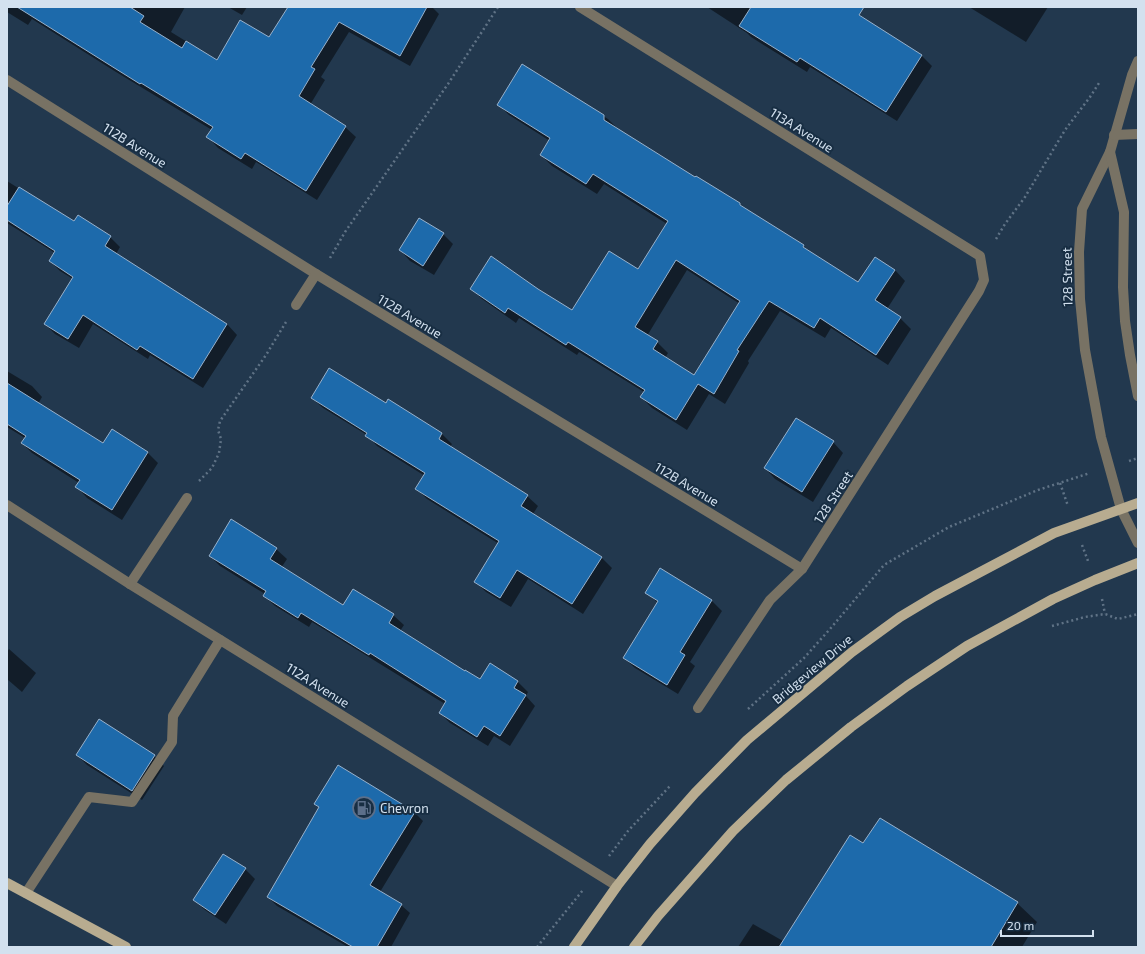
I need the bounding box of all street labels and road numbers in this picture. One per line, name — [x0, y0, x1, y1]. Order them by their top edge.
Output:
street label: 113A Avenue — [767, 104, 837, 156]
street label: 112B Avenue — [100, 119, 170, 171]
street label: 128 Street — [1058, 247, 1076, 307]
street label: 112B Avenue — [375, 291, 445, 341]
street label: 112B Avenue — [652, 459, 722, 509]
street label: 128 Street — [810, 468, 856, 526]
street label: Bridgeview Drive — [769, 631, 855, 707]
street label: 112A Avenue — [283, 659, 353, 711]

